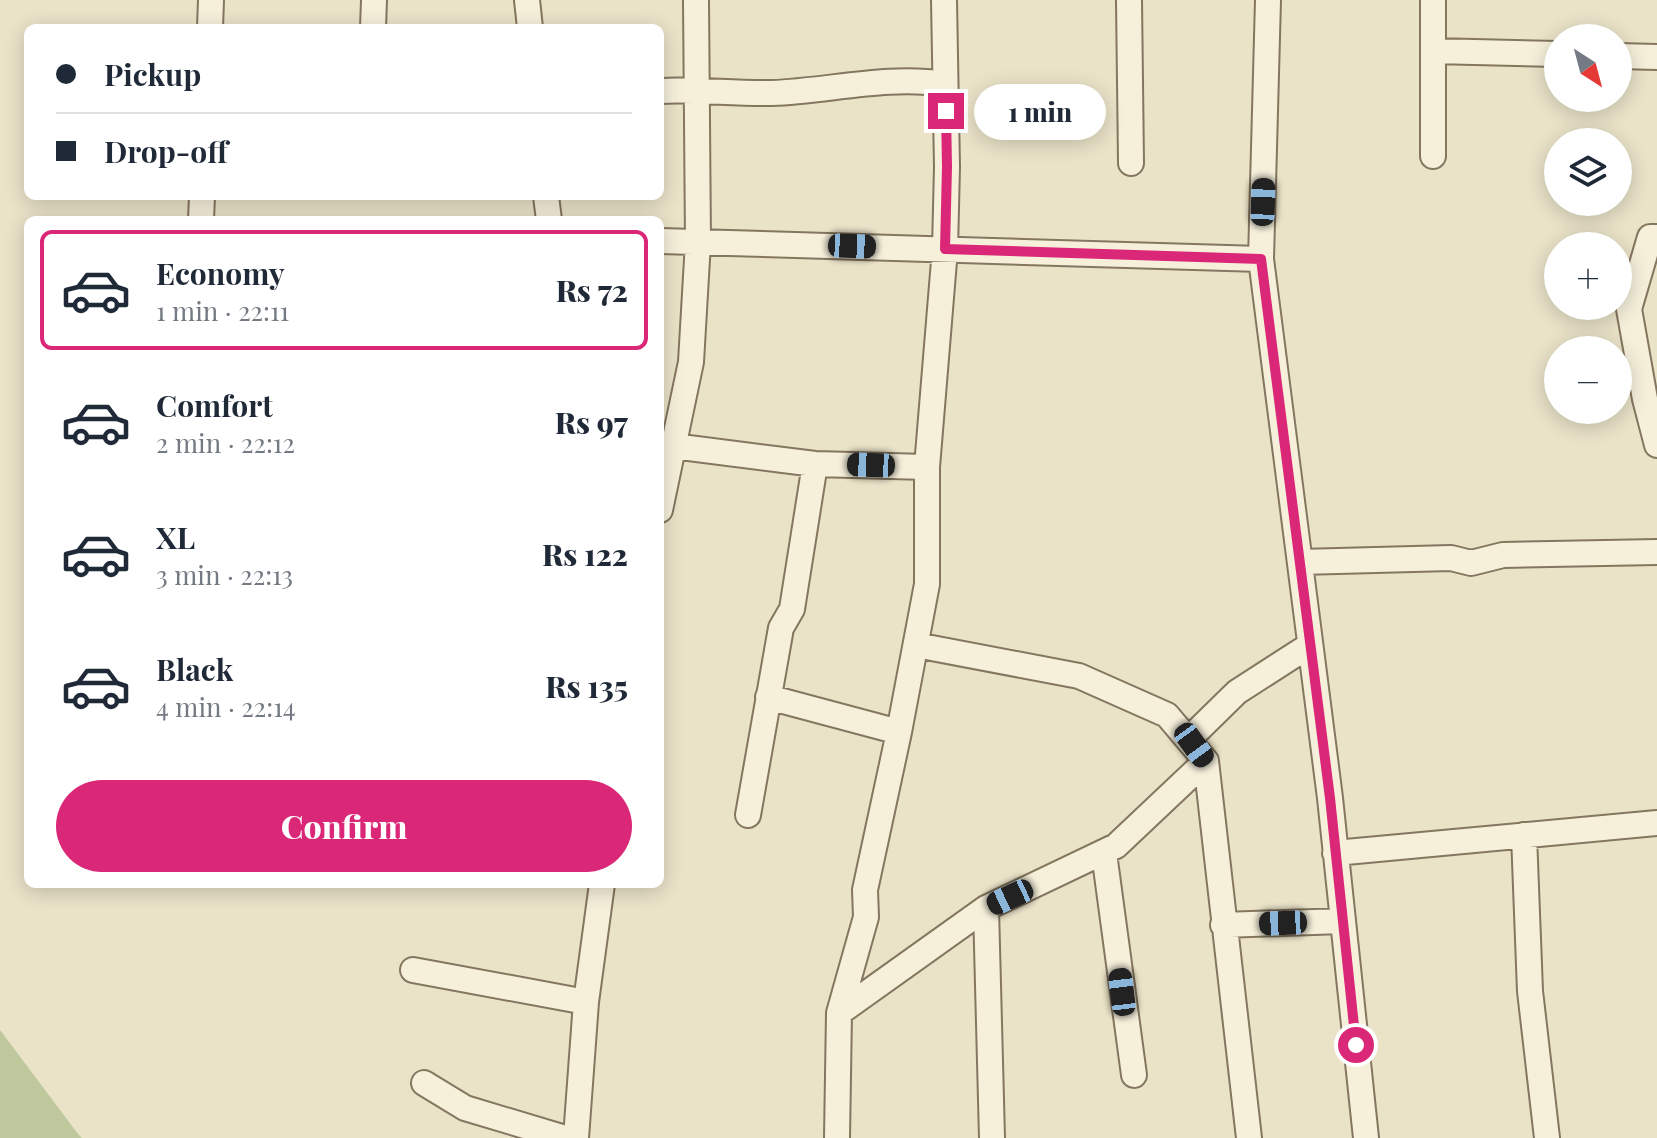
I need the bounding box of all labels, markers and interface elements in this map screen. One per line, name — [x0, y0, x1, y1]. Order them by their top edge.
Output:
north arrow — [1544, 24, 1632, 112]
map controls — [1544, 24, 1632, 424]
text: Pickup — [104, 54, 201, 94]
callout: 1 min — [974, 83, 1106, 139]
route end — [928, 93, 964, 129]
text: 1 min — [1008, 94, 1072, 129]
button: layers — [1544, 128, 1632, 216]
text: Drop-off — [104, 131, 228, 171]
car — [1250, 178, 1276, 226]
button: + — [1544, 232, 1632, 320]
car — [828, 233, 876, 259]
text: Economy — [156, 253, 285, 293]
icon: car — [60, 254, 132, 326]
text: Rs 72 — [556, 270, 628, 310]
text: 1 min · 22:11 — [156, 293, 289, 328]
button: − — [1544, 336, 1632, 424]
text: Comfort — [156, 385, 273, 425]
icon: car — [60, 386, 132, 458]
text: Rs 97 — [555, 402, 628, 442]
text: 2 min · 22:12 — [156, 425, 295, 460]
car — [847, 452, 895, 478]
text: XL — [156, 517, 195, 557]
icon: car — [60, 518, 132, 590]
text: Rs 122 — [542, 534, 628, 574]
text: 3 min · 22:13 — [156, 557, 293, 592]
text: Black — [156, 649, 233, 689]
icon: car — [60, 650, 132, 722]
text: Rs 135 — [545, 666, 628, 706]
text: 4 min · 22:14 — [156, 689, 296, 724]
car — [1170, 719, 1218, 771]
button: Confirm — [56, 780, 632, 872]
car — [983, 876, 1037, 918]
car — [1259, 910, 1307, 936]
car — [1107, 967, 1137, 1017]
route start — [1338, 1027, 1374, 1063]

